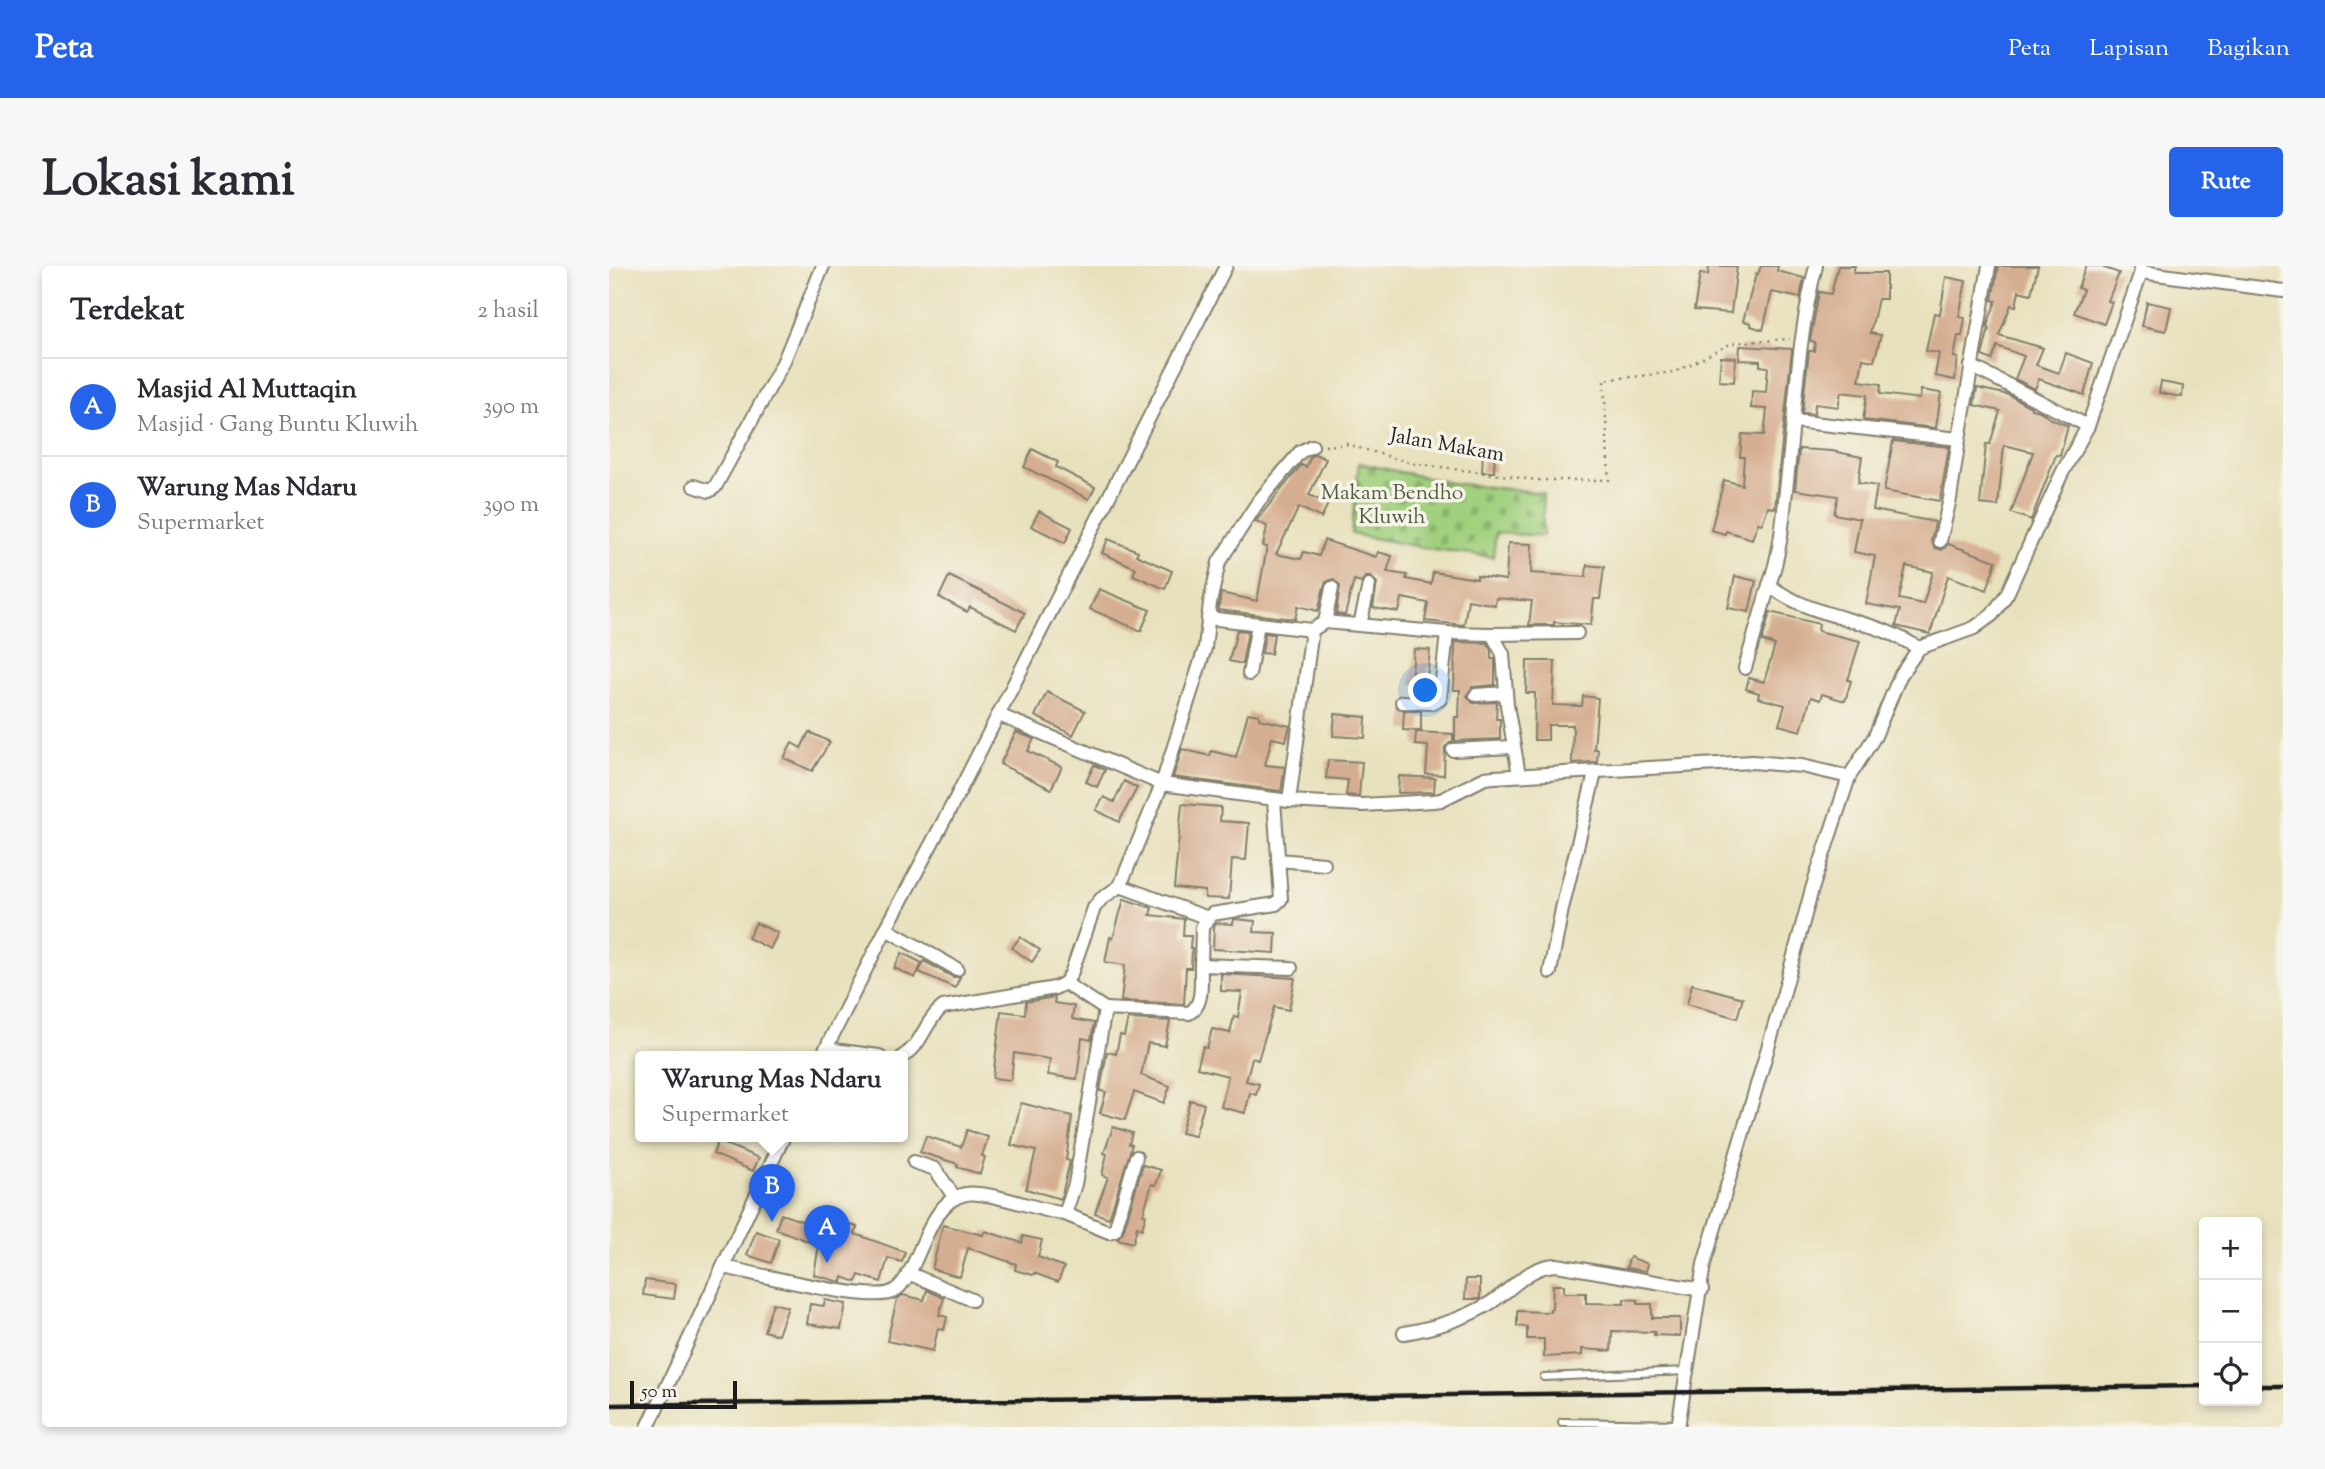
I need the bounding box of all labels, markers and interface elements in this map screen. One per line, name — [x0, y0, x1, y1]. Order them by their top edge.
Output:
text: Peta — [35, 25, 94, 73]
text: Peta — [2008, 32, 2051, 66]
text: Lapisan — [2089, 32, 2169, 66]
text: Bagikan — [2207, 32, 2290, 66]
text: Lokasi kami — [42, 147, 295, 217]
button: Rute — [2169, 147, 2283, 217]
text: Terdekat — [70, 290, 184, 333]
text: 2 hasil — [477, 295, 539, 328]
text: Masjid Al Muttaqin — [137, 372, 357, 409]
text: A — [84, 391, 102, 424]
text: 390 m — [483, 391, 539, 424]
text: Masjid · Gang Buntu Kluwih — [137, 409, 419, 442]
street label: Jalan Makam — [1386, 421, 1507, 471]
text: Warung Mas Ndaru — [137, 470, 357, 507]
park label: Makam Bendho Kluwih — [1321, 479, 1463, 533]
text: B — [86, 489, 100, 522]
text: 390 m — [483, 489, 539, 522]
text: Supermarket — [137, 507, 264, 540]
your location — [1408, 673, 1442, 707]
popup — [635, 1051, 908, 1142]
text: Warung Mas Ndaru — [661, 1062, 882, 1099]
text: Supermarket — [661, 1099, 789, 1132]
pin: B — [749, 1164, 795, 1222]
pin: A — [804, 1205, 850, 1263]
map controls — [2199, 1217, 2262, 1406]
button: + — [2199, 1217, 2262, 1280]
button: − — [2199, 1280, 2262, 1343]
button: locate — [2199, 1343, 2262, 1406]
scale bar — [630, 1378, 737, 1410]
text: 50 m — [641, 1379, 677, 1406]

